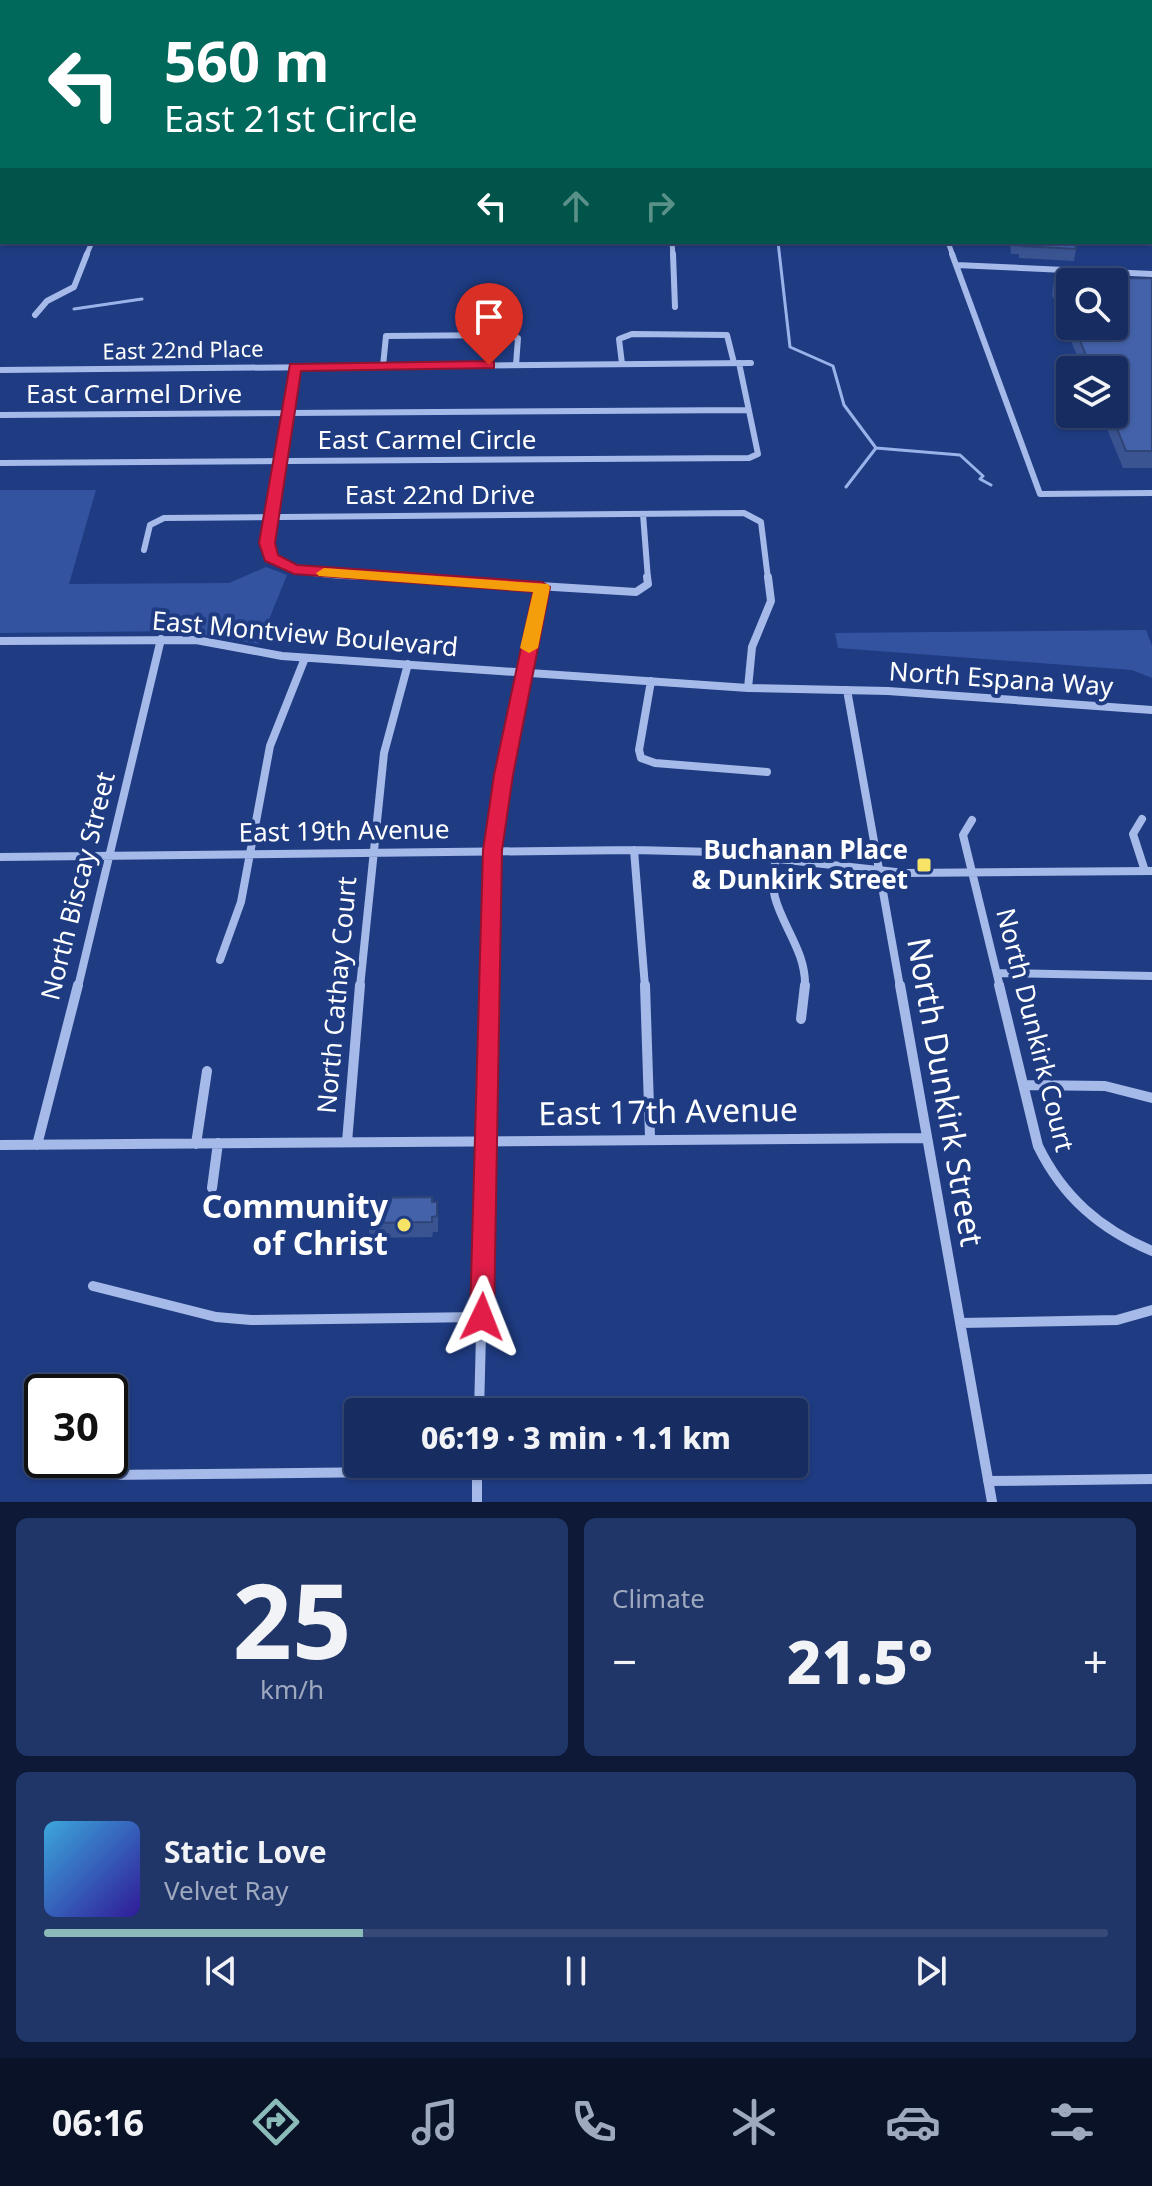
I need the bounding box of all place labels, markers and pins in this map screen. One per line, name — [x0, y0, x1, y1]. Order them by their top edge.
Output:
pin — [455, 283, 523, 365]
place label: Buchanan Place & Dunkirk Street — [691, 831, 908, 897]
marker: Buchanan Place & Dunkirk Street — [915, 856, 933, 874]
place label: Community of Christ — [202, 1184, 389, 1264]
marker: Community of Christ — [395, 1216, 413, 1234]

